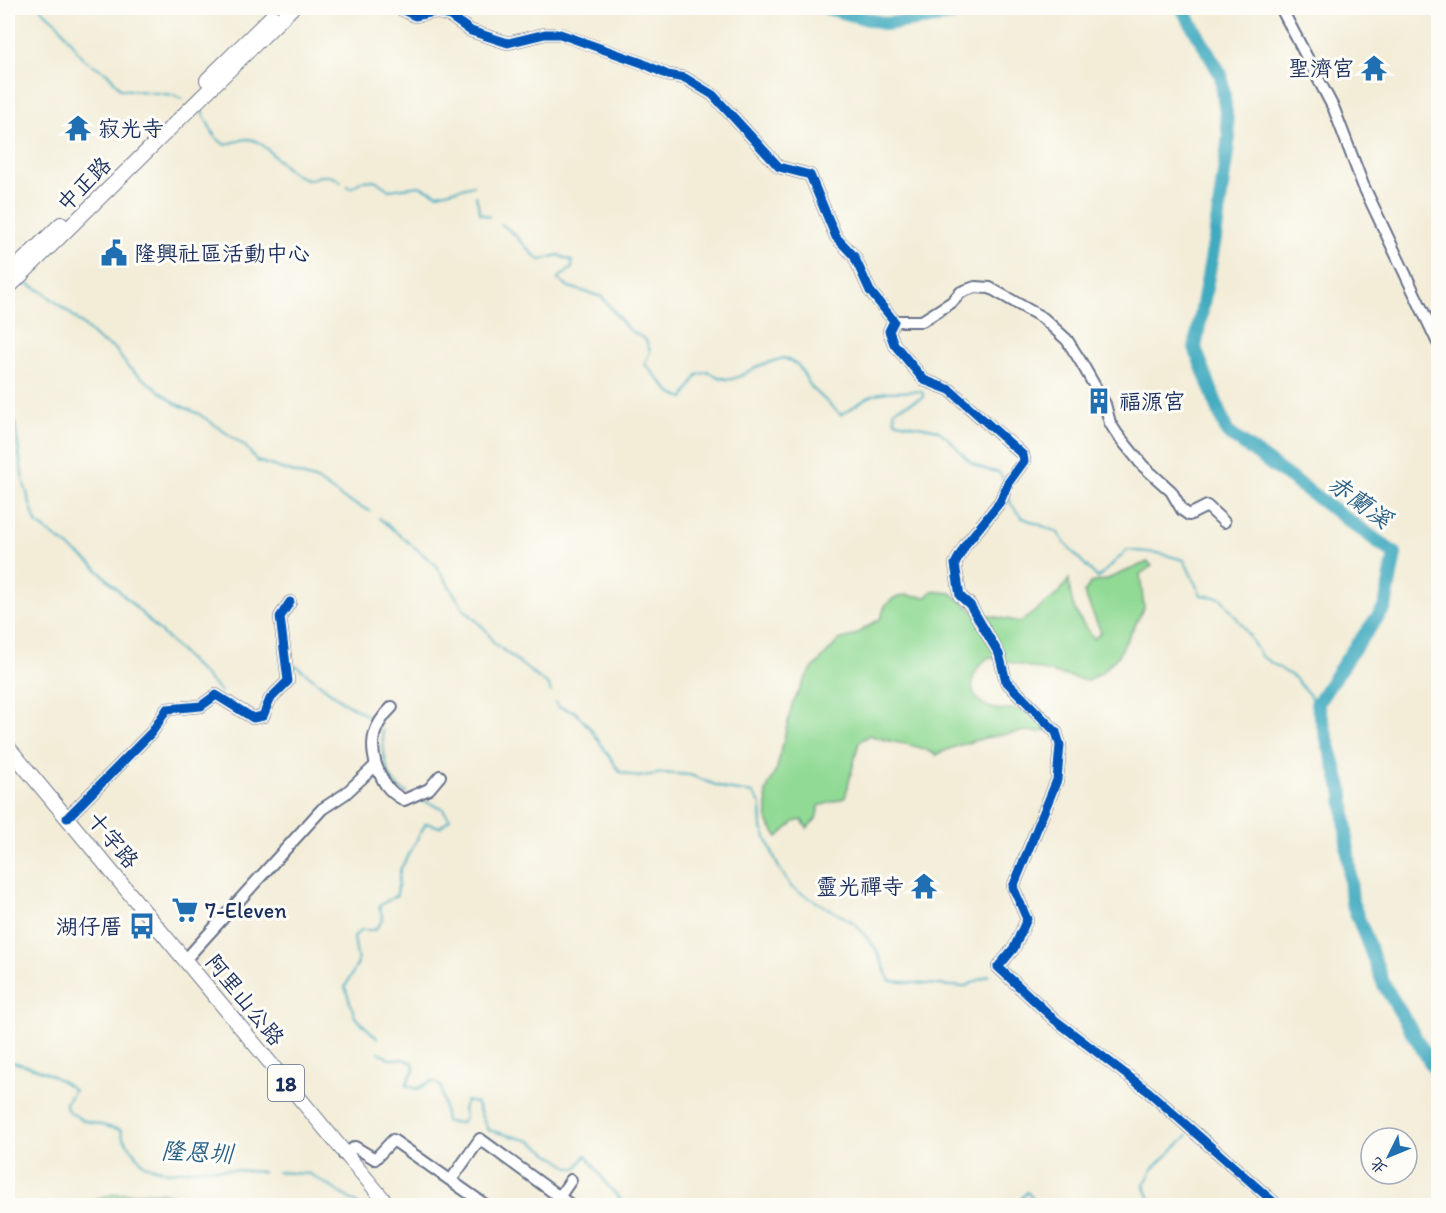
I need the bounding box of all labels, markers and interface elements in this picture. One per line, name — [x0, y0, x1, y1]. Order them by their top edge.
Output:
temple icon: 聖濟宮 — [1359, 53, 1389, 83]
place label: 聖濟宮 — [1288, 55, 1354, 82]
temple icon: 寂光寺 — [63, 113, 93, 143]
place label: 寂光寺 — [98, 115, 164, 142]
street label: 中正路 — [51, 151, 117, 217]
public building icon: 隆興社區活動中心 — [99, 238, 129, 268]
place label: 隆興社區活動中心 — [134, 240, 310, 267]
building icon: 福源宮 — [1084, 386, 1114, 416]
place label: 福源宮 — [1119, 388, 1185, 415]
water label: 赤蘭溪 — [1322, 468, 1399, 535]
street label: 十字路 — [81, 806, 145, 874]
temple icon: 靈光禪寺 — [909, 871, 939, 901]
place label: 靈光禪寺 — [816, 873, 904, 900]
supermarket icon: 7-Eleven — [170, 895, 200, 925]
place label: 7-Eleven — [205, 897, 287, 924]
bus stop icon: 湖仔厝 — [127, 911, 157, 941]
place label: 湖仔厝 — [56, 913, 122, 940]
street label: 阿里山公路 — [200, 949, 290, 1051]
road number: 18 — [268, 1065, 304, 1101]
north arrow — [1359, 1126, 1419, 1186]
water label: 隆恩圳 — [160, 1136, 237, 1169]
text: 北 — [1366, 1154, 1391, 1178]

